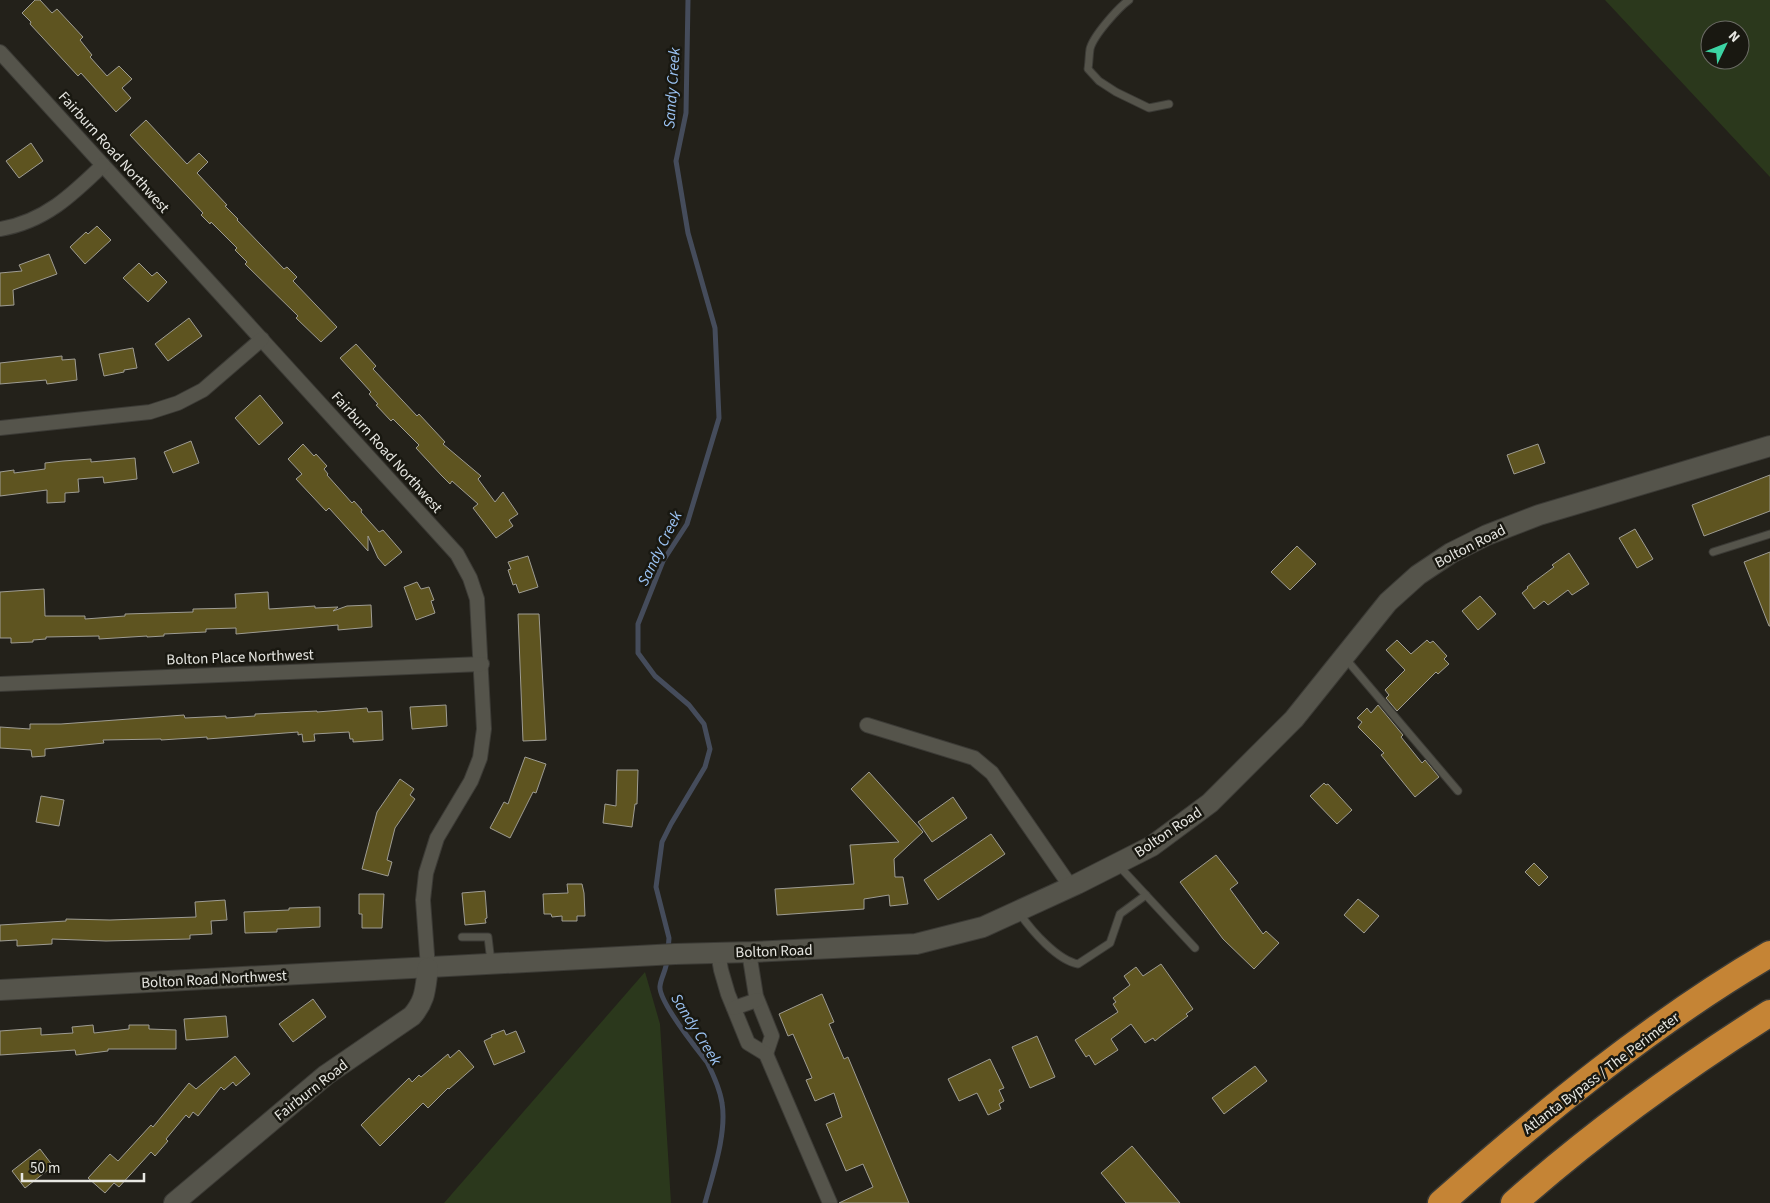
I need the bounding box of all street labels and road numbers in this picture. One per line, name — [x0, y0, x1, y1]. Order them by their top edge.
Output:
street label: Fairburn Road Northwest — [53, 87, 174, 218]
street label: Fairburn Road Northwest — [326, 387, 447, 518]
street label: Bolton Road — [1431, 520, 1509, 573]
street label: Bolton Place Northwest — [166, 644, 314, 671]
street label: Bolton Road — [1130, 802, 1206, 863]
street label: Bolton Road — [735, 940, 813, 963]
street label: Bolton Road Northwest — [141, 965, 287, 994]
street label: Atlanta Bypass / The Perimeter — [1519, 1007, 1685, 1139]
street label: Fairburn Road — [270, 1055, 353, 1126]

